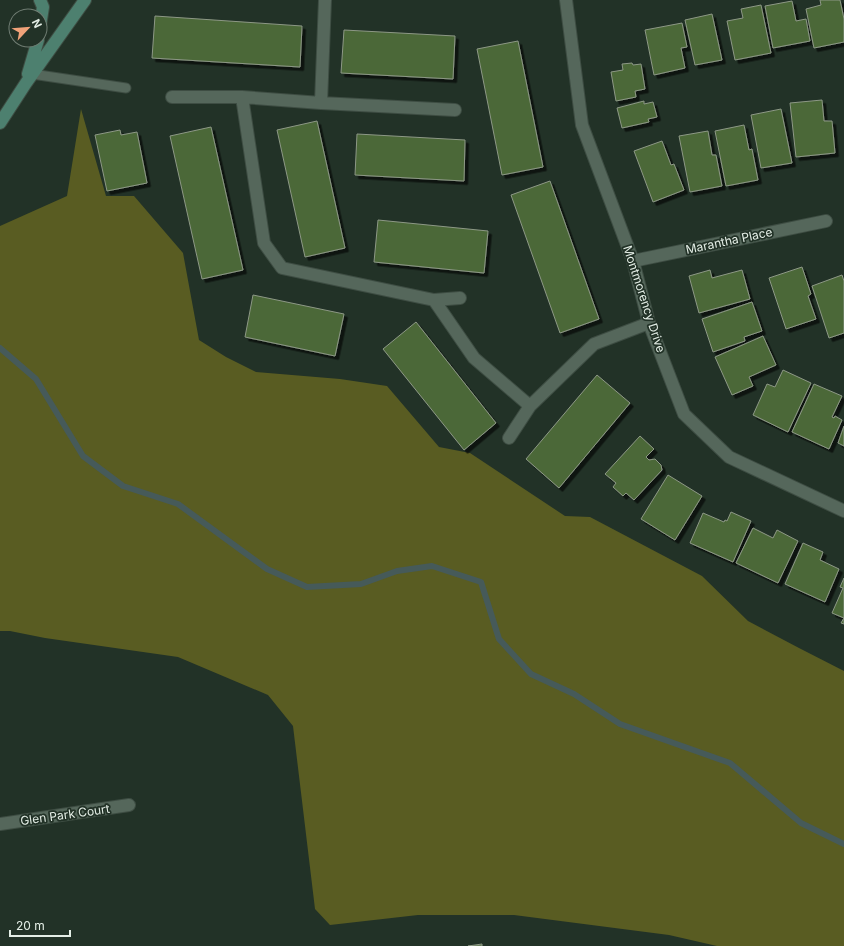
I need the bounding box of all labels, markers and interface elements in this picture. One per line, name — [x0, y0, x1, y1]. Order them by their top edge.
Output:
north arrow — [8, 8, 48, 48]
text: N — [29, 17, 45, 30]
street label: Marantha Place — [684, 224, 774, 257]
street label: Montmorency Drive — [620, 243, 669, 354]
street label: Glen Park Court — [19, 801, 111, 828]
scale bar — [10, 912, 70, 938]
text: 20 m — [16, 918, 45, 933]

